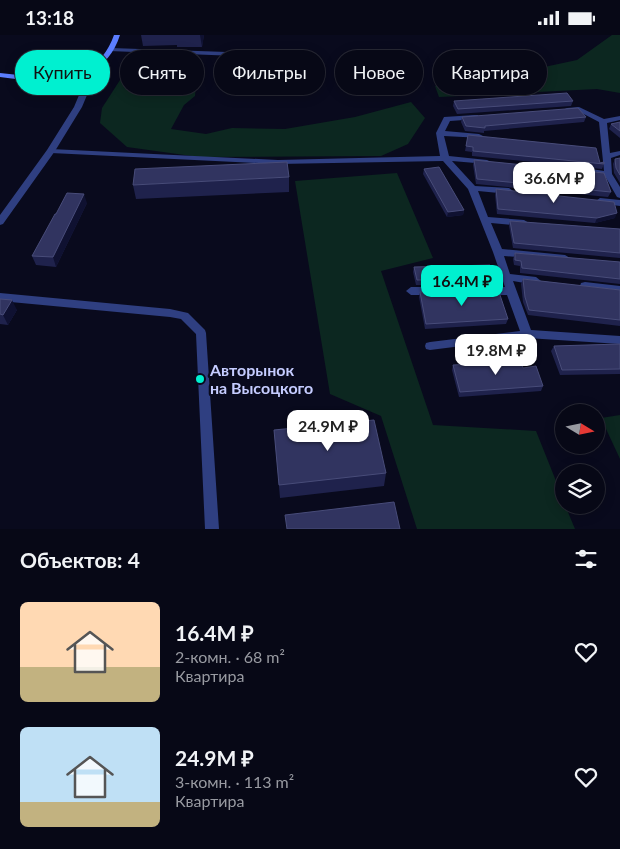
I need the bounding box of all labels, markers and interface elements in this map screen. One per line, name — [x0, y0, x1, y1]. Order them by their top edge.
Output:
text: 13:18 — [25, 6, 74, 29]
chip: Купить — [15, 50, 110, 95]
chip: Снять — [120, 50, 204, 95]
chip: Фильтры — [214, 50, 325, 95]
chip: Новое — [335, 50, 423, 95]
chip: Квартира — [433, 50, 547, 95]
pin: 36.6M ₽ — [508, 161, 600, 204]
text: 36.6M ₽ — [524, 168, 584, 187]
pin: 16.4M ₽ — [416, 265, 508, 307]
text: 16.4M ₽ — [432, 271, 492, 290]
pin: 19.8M ₽ — [450, 333, 542, 376]
text: 19.8M ₽ — [466, 340, 526, 359]
place label: Авторынок на Высоцкого — [209, 360, 313, 397]
marker: Авторынок на Высоцкого — [194, 373, 206, 385]
north arrow — [555, 404, 605, 454]
map controls — [555, 404, 605, 514]
pin: 24.9M ₽ — [282, 409, 374, 452]
text: 24.9M ₽ — [298, 416, 358, 435]
button: layers — [555, 464, 605, 514]
icon: filters — [572, 545, 600, 573]
text: Объектов: 4 — [20, 547, 140, 572]
text: 16.4M ₽ — [175, 620, 254, 645]
icon: home — [60, 622, 120, 682]
icon: heart — [572, 638, 600, 666]
text: 2-комн. · 68 m² — [175, 647, 285, 666]
text: Квартира — [175, 666, 244, 685]
text: 24.9M ₽ — [175, 745, 254, 770]
icon: home — [60, 747, 120, 807]
icon: heart — [572, 763, 600, 791]
text: 3-комн. · 113 m² — [175, 772, 294, 791]
text: Квартира — [175, 791, 244, 810]

